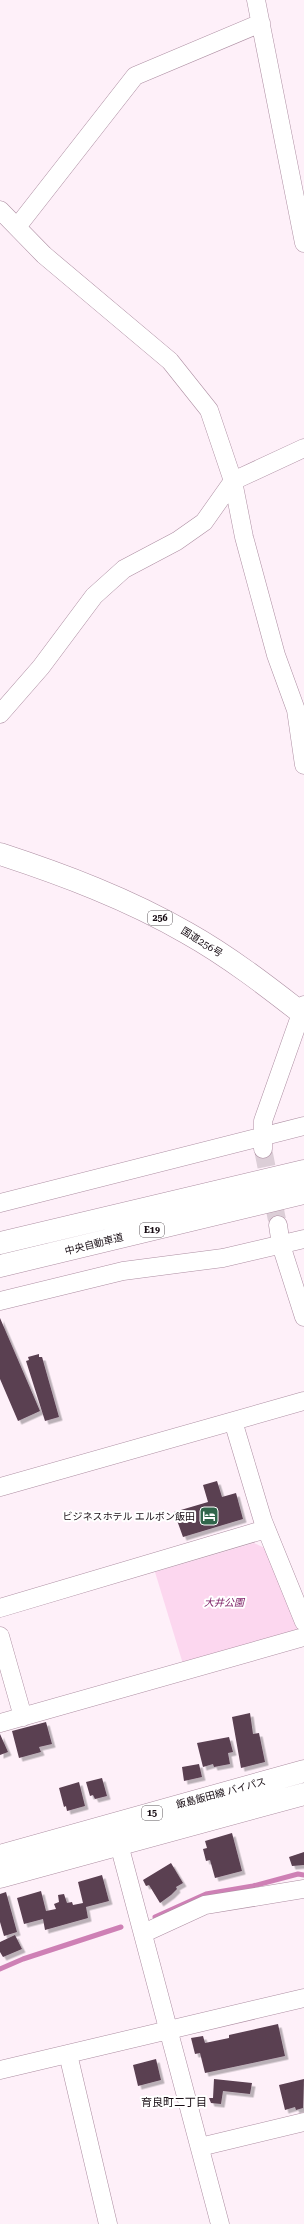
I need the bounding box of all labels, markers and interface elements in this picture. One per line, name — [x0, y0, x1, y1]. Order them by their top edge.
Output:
road number: 256 — [148, 911, 172, 925]
street label: 国道256号 — [179, 925, 225, 959]
road number: E19 — [140, 1223, 164, 1237]
street label: 中央自動車道 — [64, 1231, 124, 1257]
hotel icon: ビジネスホテル エルボン飯田 — [198, 1505, 220, 1527]
place label: ビジネスホテル エルボン飯田 — [62, 1511, 195, 1522]
park label: 大井公園 — [204, 1597, 246, 1608]
street label: 飯島飯田線 バイパス — [175, 1776, 267, 1810]
road number: 15 — [142, 1806, 162, 1820]
district label: 育良町二丁目 — [141, 2096, 207, 2109]

